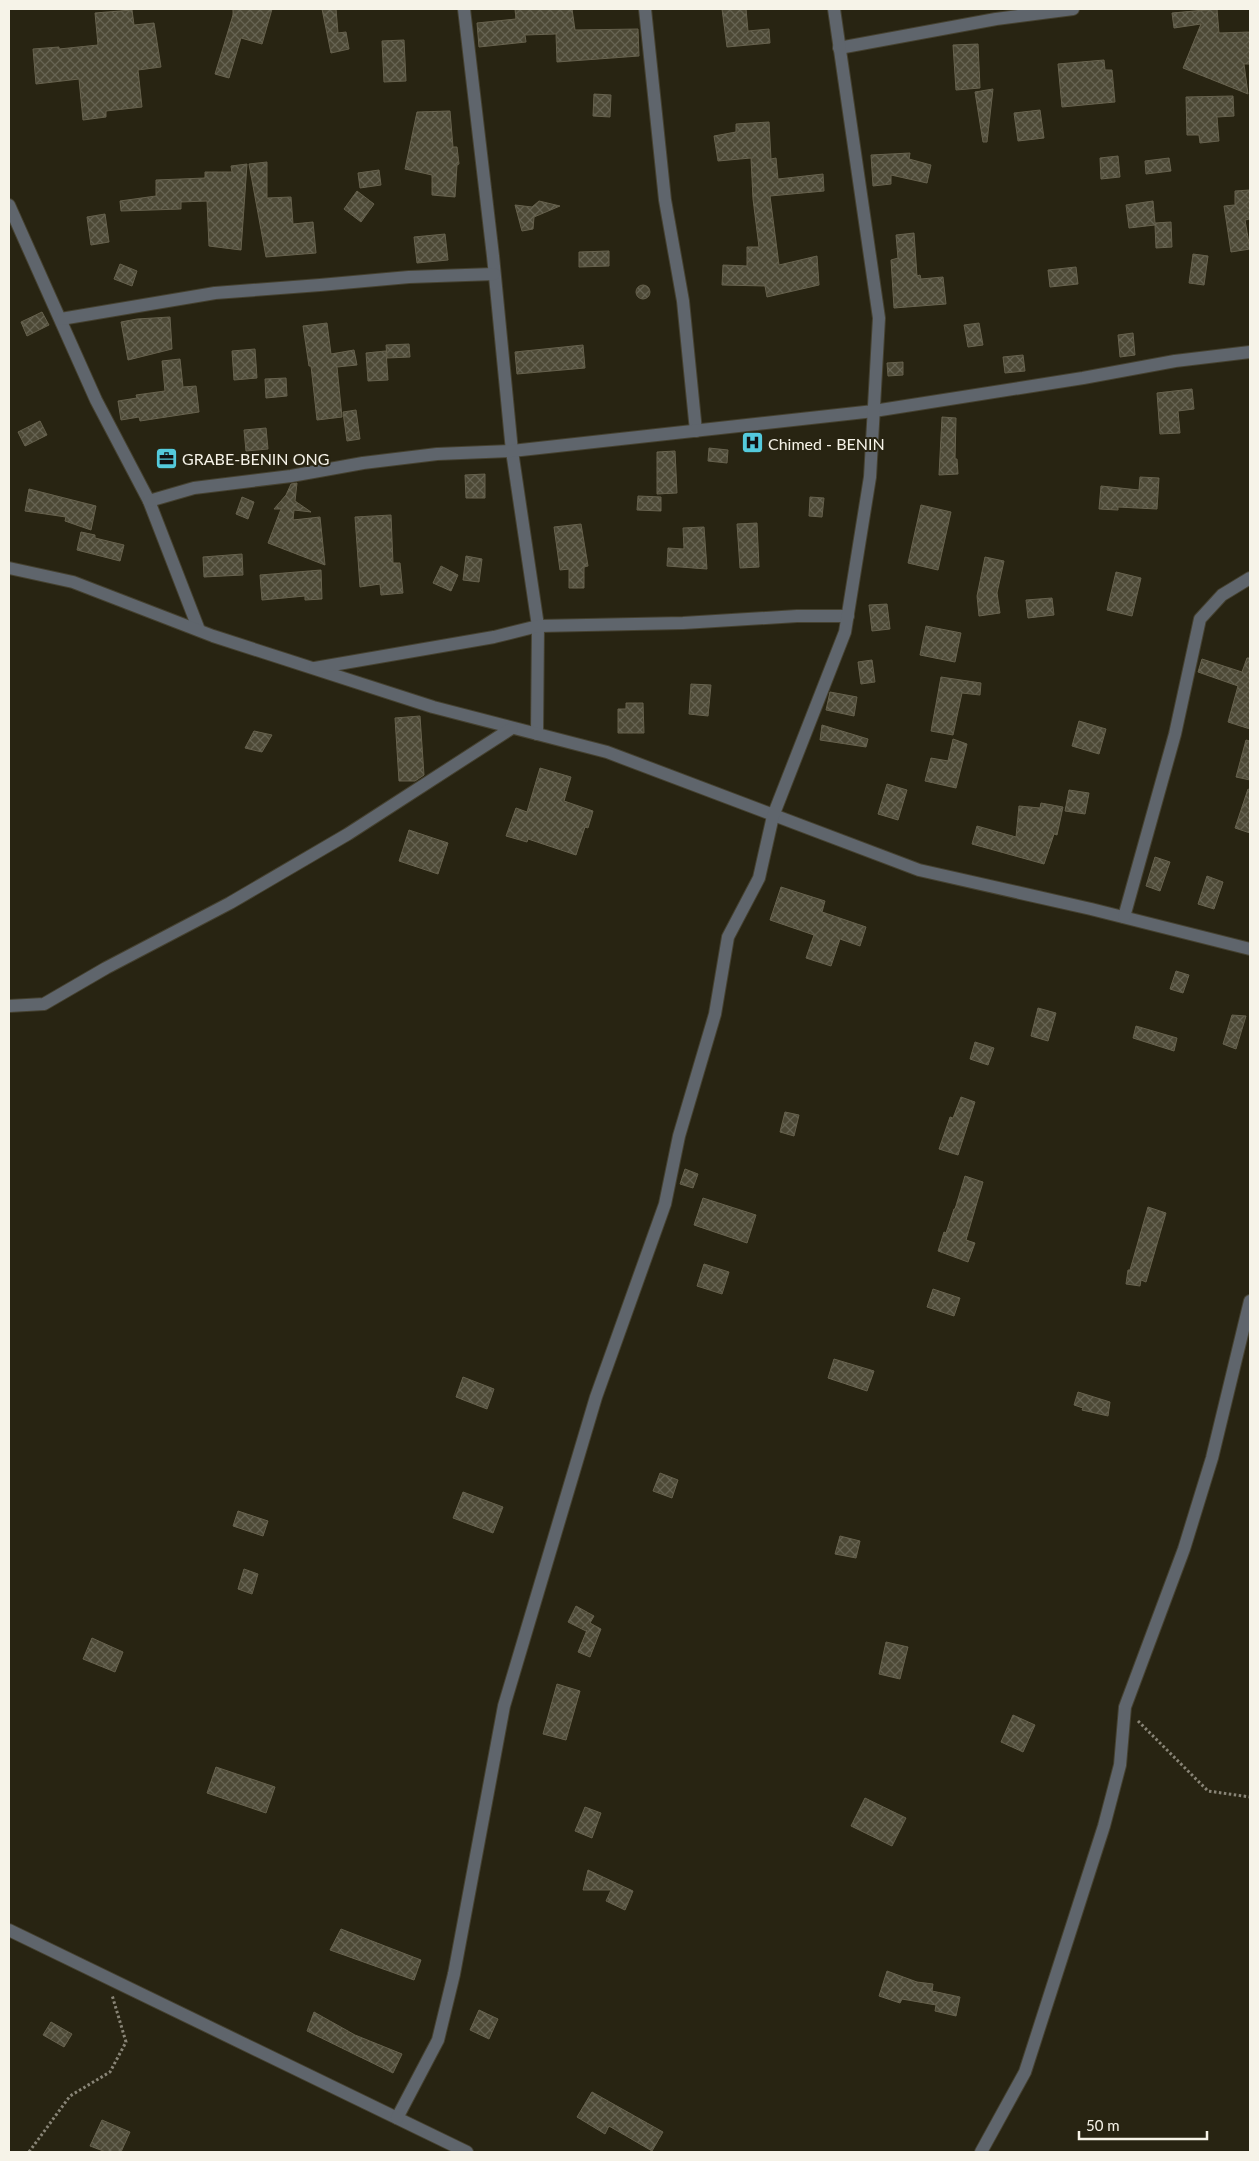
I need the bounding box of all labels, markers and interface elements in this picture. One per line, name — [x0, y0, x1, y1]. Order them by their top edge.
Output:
hospital icon: Chimed - BENIN — [740, 431, 764, 455]
place label: Chimed - BENIN — [768, 434, 885, 453]
office icon: GRABE-BENIN ONG — [154, 446, 178, 470]
place label: GRABE-BENIN ONG — [182, 449, 329, 468]
scale bar — [1079, 2108, 1206, 2140]
text: 50 m — [1086, 2116, 1120, 2134]

